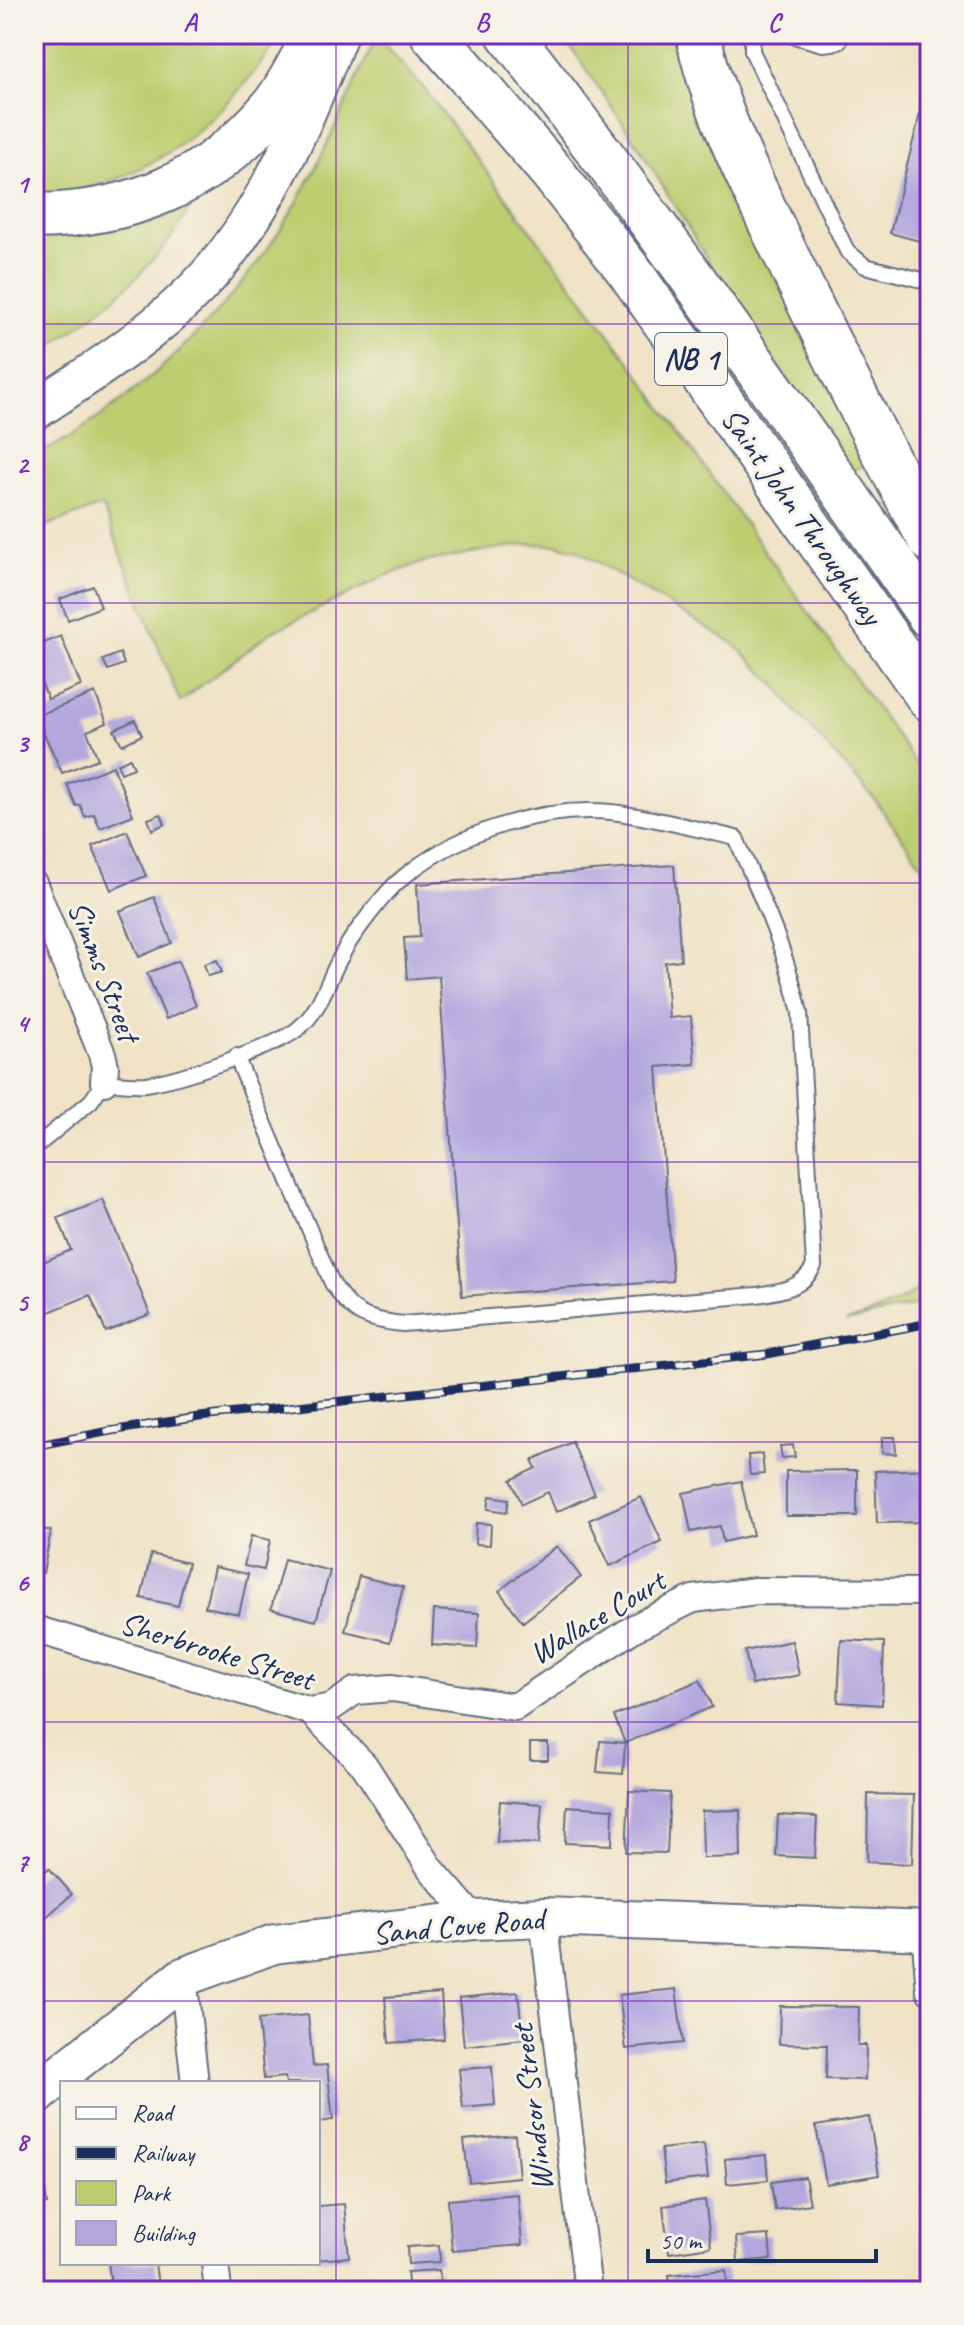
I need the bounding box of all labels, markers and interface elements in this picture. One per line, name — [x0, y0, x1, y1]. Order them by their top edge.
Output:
text: A — [183, 6, 198, 39]
text: B — [475, 6, 491, 39]
text: C — [768, 6, 784, 39]
text: 1 — [16, 168, 31, 201]
road number: NB 1 — [655, 333, 727, 385]
street label: Saint John Throughway — [712, 399, 894, 635]
text: 2 — [16, 448, 30, 481]
text: 3 — [16, 727, 30, 760]
street label: Simms Street — [58, 895, 151, 1051]
text: 4 — [16, 1007, 31, 1040]
text: 5 — [16, 1286, 30, 1319]
street label: Wallace Court — [522, 1559, 675, 1673]
text: 6 — [16, 1566, 30, 1599]
street label: Sherbrooke Street — [115, 1602, 322, 1701]
text: 7 — [16, 1846, 30, 1879]
street label: Sand Cove Road — [371, 1898, 550, 1954]
street label: Windsor Street — [501, 2019, 563, 2194]
legend — [60, 2081, 320, 2265]
text: Road — [132, 2098, 176, 2128]
text: 8 — [16, 2125, 31, 2158]
text: Railway — [132, 2138, 196, 2168]
text: Park — [132, 2178, 172, 2208]
scale bar — [648, 2213, 876, 2263]
text: Building — [132, 2218, 197, 2248]
text: 50 m — [660, 2226, 703, 2256]

